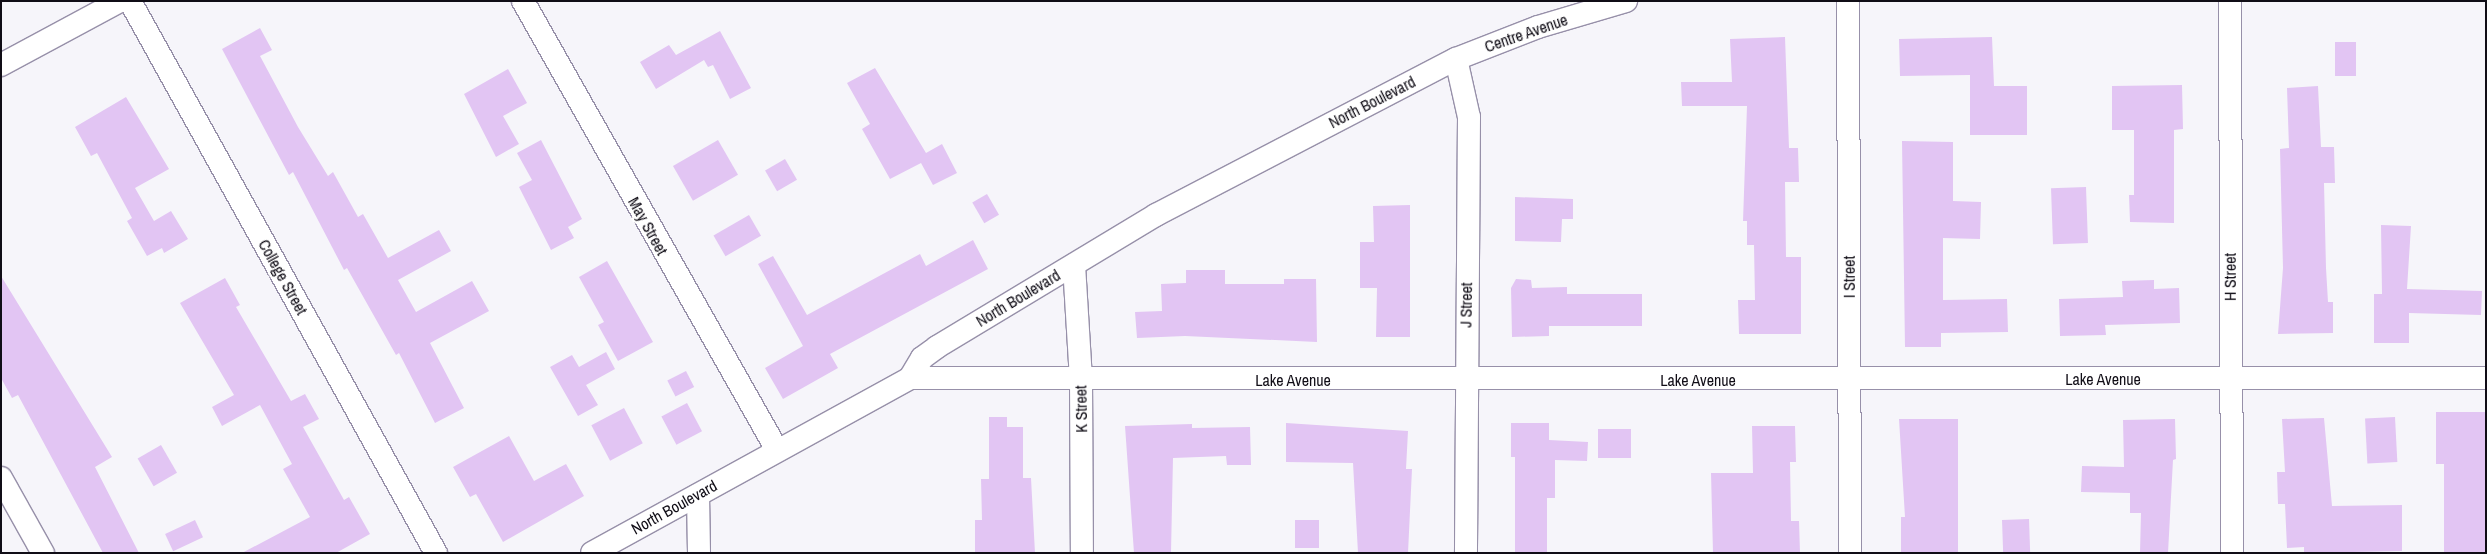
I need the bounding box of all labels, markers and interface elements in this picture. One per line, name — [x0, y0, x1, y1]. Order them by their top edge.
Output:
street label: Centre Avenue — [1482, 10, 1570, 56]
street label: North Boulevard — [1325, 72, 1419, 132]
street label: May Street — [624, 194, 672, 258]
street label: College Street — [254, 236, 312, 318]
street label: H Street — [2220, 253, 2240, 301]
street label: I Street — [1839, 256, 1859, 298]
street label: North Boulevard — [972, 265, 1064, 331]
street label: J Street — [1456, 282, 1476, 328]
street label: Lake Avenue — [2065, 369, 2141, 389]
street label: Lake Avenue — [1255, 370, 1331, 390]
street label: Lake Avenue — [1660, 370, 1736, 390]
street label: K Street — [1071, 385, 1091, 433]
street label: North Boulevard — [628, 476, 720, 538]

